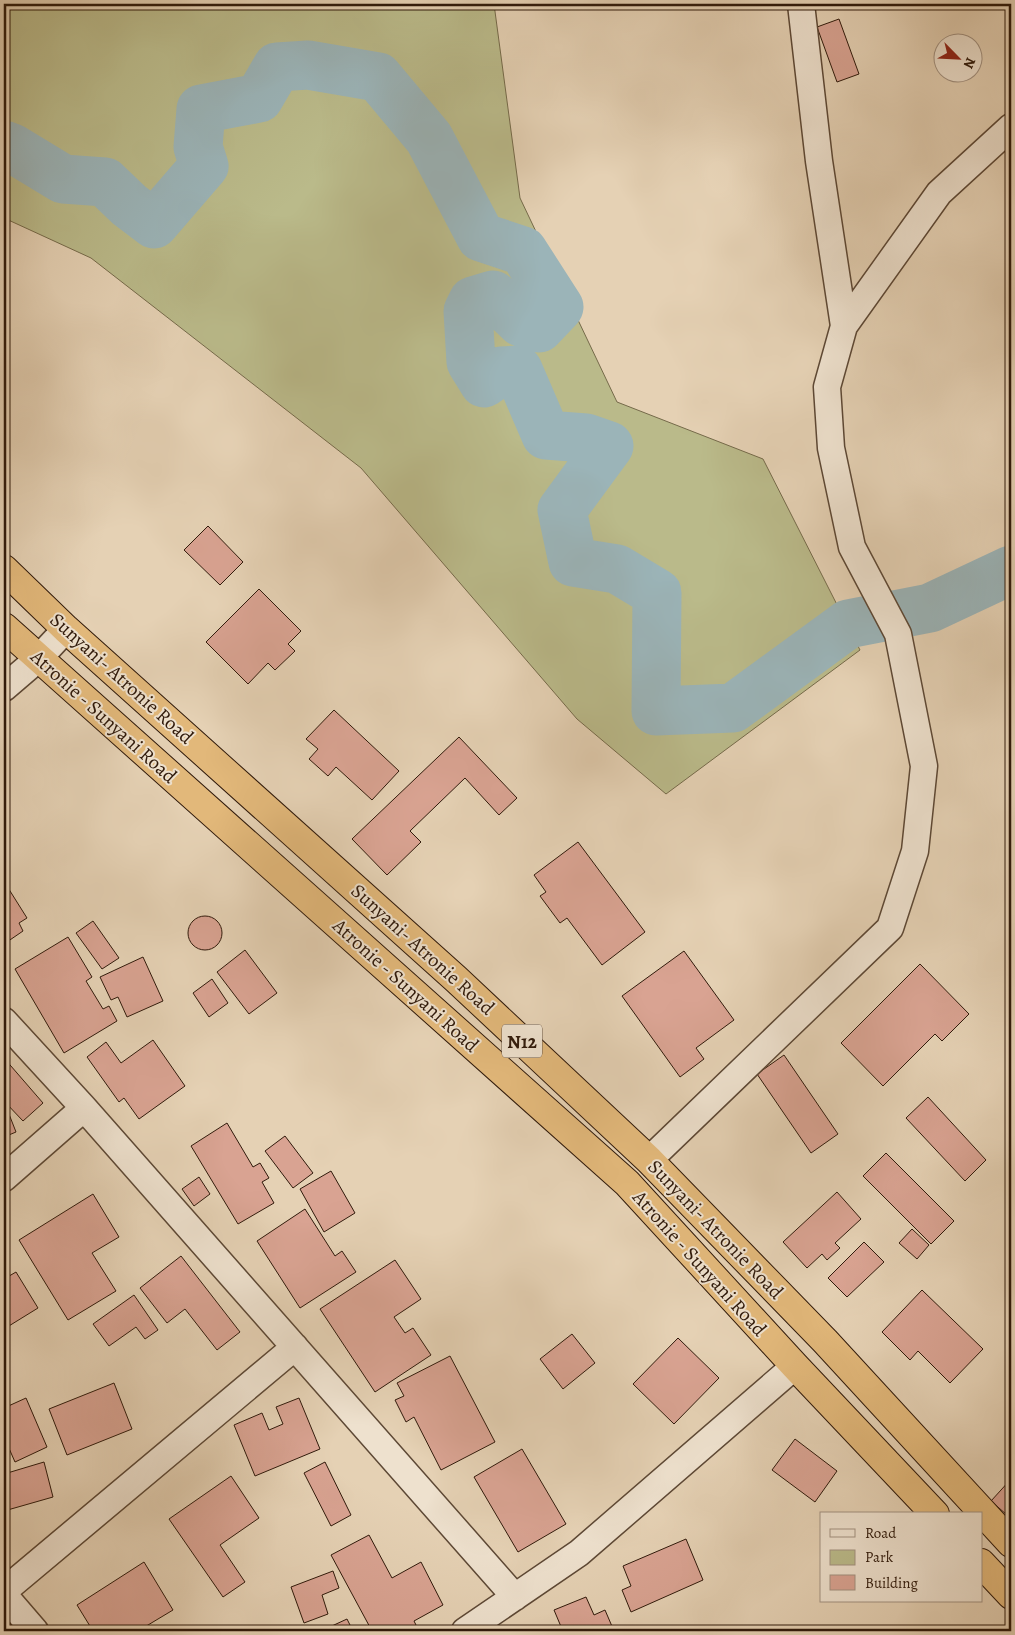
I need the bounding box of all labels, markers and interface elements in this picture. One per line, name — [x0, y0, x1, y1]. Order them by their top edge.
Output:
north arrow — [932, 32, 982, 82]
text: N — [959, 55, 980, 72]
street label: Sunyani- Atronie Road — [44, 607, 199, 750]
street label: Atronie - Sunyani Road — [24, 643, 183, 790]
street label: Sunyani- Atronie Road — [345, 878, 500, 1021]
street label: Atronie - Sunyani Road — [326, 912, 485, 1059]
road number: N12 — [502, 1024, 542, 1058]
street label: Sunyani- Atronie Road — [642, 1154, 790, 1305]
street label: Atronie - Sunyani Road — [626, 1184, 773, 1342]
legend — [820, 1512, 982, 1602]
text: Road — [865, 1523, 897, 1543]
text: Park — [865, 1547, 894, 1567]
text: Building — [865, 1573, 918, 1593]

